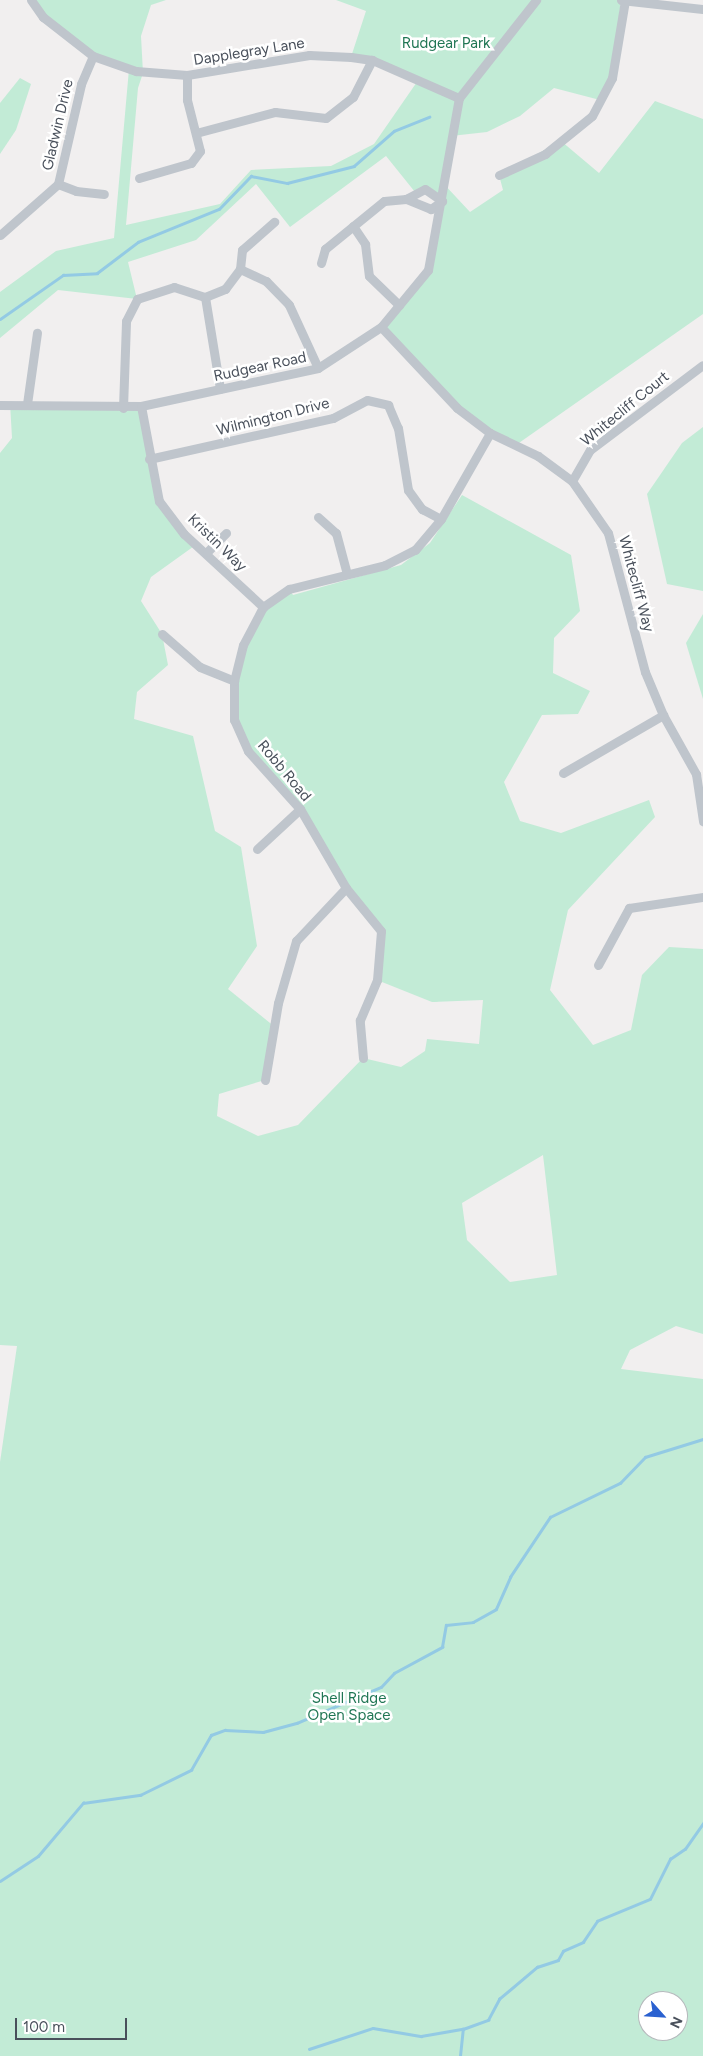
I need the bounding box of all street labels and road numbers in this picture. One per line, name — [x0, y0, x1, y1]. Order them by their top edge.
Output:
street label: Dapplegray Lane — [192, 34, 306, 70]
street label: Gladwin Drive — [39, 78, 77, 172]
street label: Rudgear Road — [212, 348, 308, 386]
street label: Whitecliff Court — [577, 368, 673, 450]
street label: Wilmington Drive — [215, 394, 331, 440]
street label: Kristin Way — [184, 510, 250, 576]
street label: Whitecliff Way — [615, 534, 657, 634]
street label: Robb Road — [253, 737, 315, 805]

